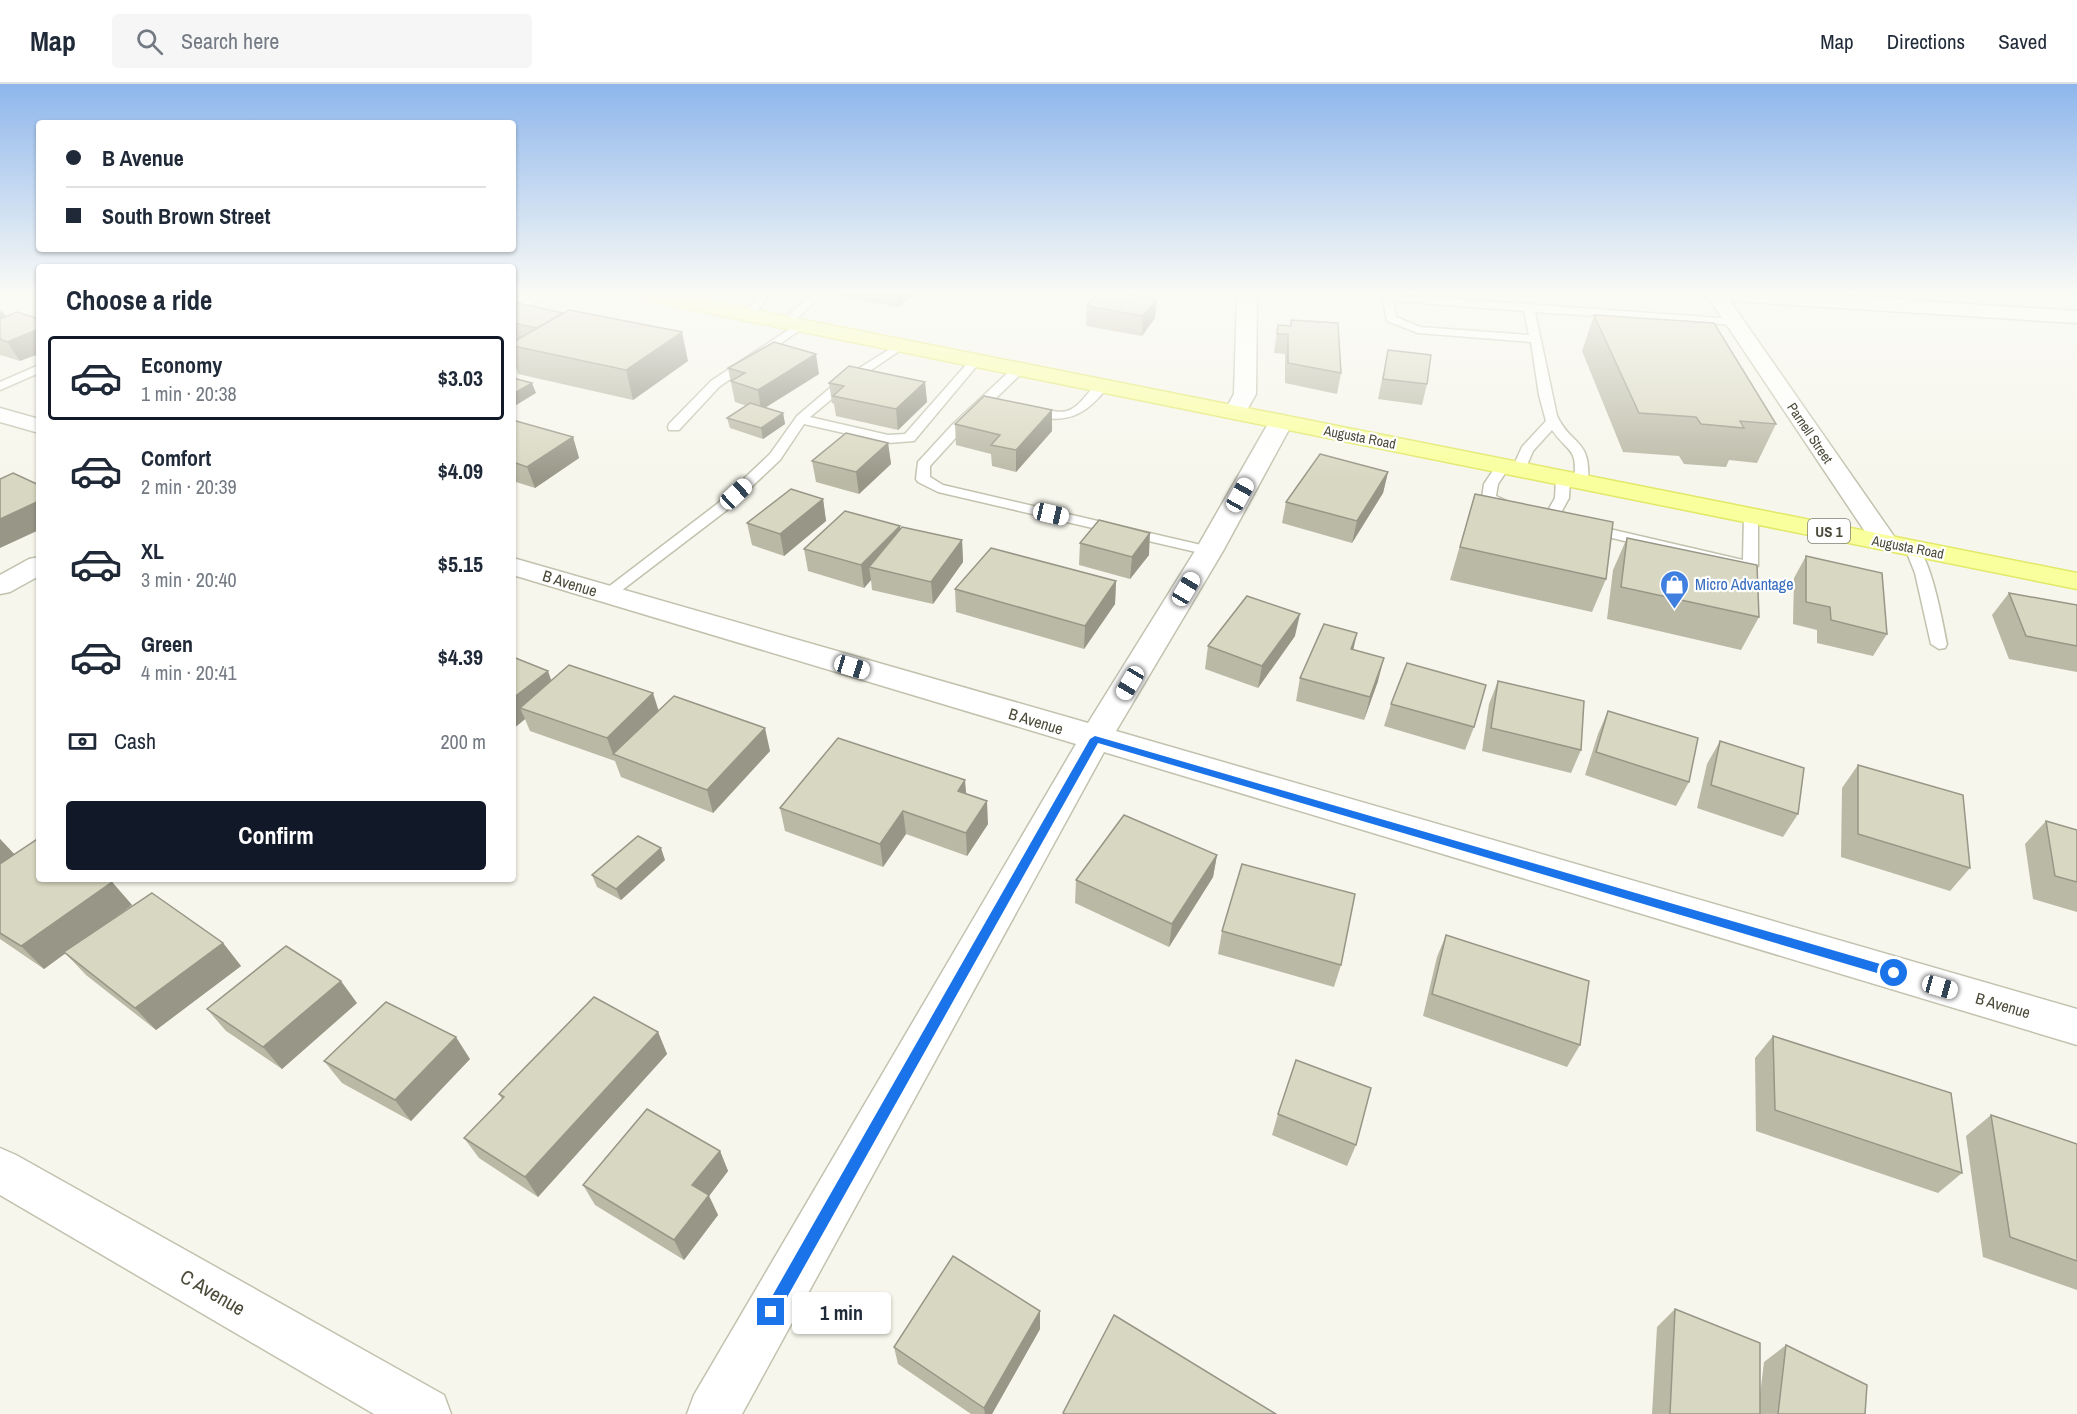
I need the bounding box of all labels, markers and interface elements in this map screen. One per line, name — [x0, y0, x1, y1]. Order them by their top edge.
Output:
search box — [112, 14, 532, 68]
text: Map — [30, 22, 76, 60]
icon: search — [133, 25, 166, 58]
text: Search here — [181, 26, 279, 56]
text: Map — [1820, 27, 1854, 56]
text: Directions — [1887, 27, 1965, 56]
text: Saved — [1998, 27, 2047, 56]
text: B Avenue — [102, 143, 184, 173]
text: South Brown Street — [102, 201, 270, 231]
text: Choose a ride — [66, 282, 212, 318]
text: Economy — [141, 350, 222, 380]
icon: car — [69, 351, 123, 405]
text: $3.03 — [438, 363, 483, 393]
text: 1 min · 20:38 — [141, 380, 237, 407]
street label: Parnell Street — [1783, 399, 1837, 467]
street label: Augusta Road — [1322, 421, 1397, 453]
text: Comfort — [141, 443, 211, 473]
icon: car — [69, 444, 123, 498]
text: $4.09 — [438, 456, 483, 486]
text: 2 min · 20:39 — [141, 473, 237, 500]
car — [717, 475, 755, 513]
car — [1223, 475, 1257, 515]
car — [1031, 501, 1071, 527]
road number: US 1 — [1808, 519, 1850, 543]
street label: Augusta Road — [1870, 531, 1945, 563]
text: XL — [141, 536, 164, 566]
icon: car — [69, 537, 123, 591]
text: $5.15 — [438, 549, 483, 579]
street label: B Avenue — [540, 564, 600, 602]
text: 3 min · 20:40 — [141, 566, 237, 593]
shop icon: Micro Advantage — [1658, 568, 1690, 610]
car — [1169, 569, 1203, 609]
place label: Micro Advantage — [1695, 573, 1793, 595]
text: Green — [141, 629, 193, 659]
icon: car — [69, 630, 123, 684]
text: $4.39 — [438, 642, 483, 672]
car — [832, 653, 872, 681]
text: 4 min · 20:41 — [141, 659, 237, 686]
car — [1113, 663, 1147, 703]
street label: B Avenue — [1006, 702, 1066, 740]
icon: cash — [66, 725, 99, 758]
text: Cash — [114, 726, 156, 756]
text: 200 m — [440, 728, 486, 755]
button: Confirm — [66, 801, 486, 870]
route start — [1880, 959, 1907, 986]
car — [1920, 973, 1960, 1001]
street label: B Avenue — [1973, 987, 2033, 1023]
street label: C Avenue — [176, 1263, 250, 1321]
callout: 1 min — [792, 1291, 891, 1333]
route end — [757, 1298, 784, 1325]
text: 1 min — [820, 1299, 863, 1326]

